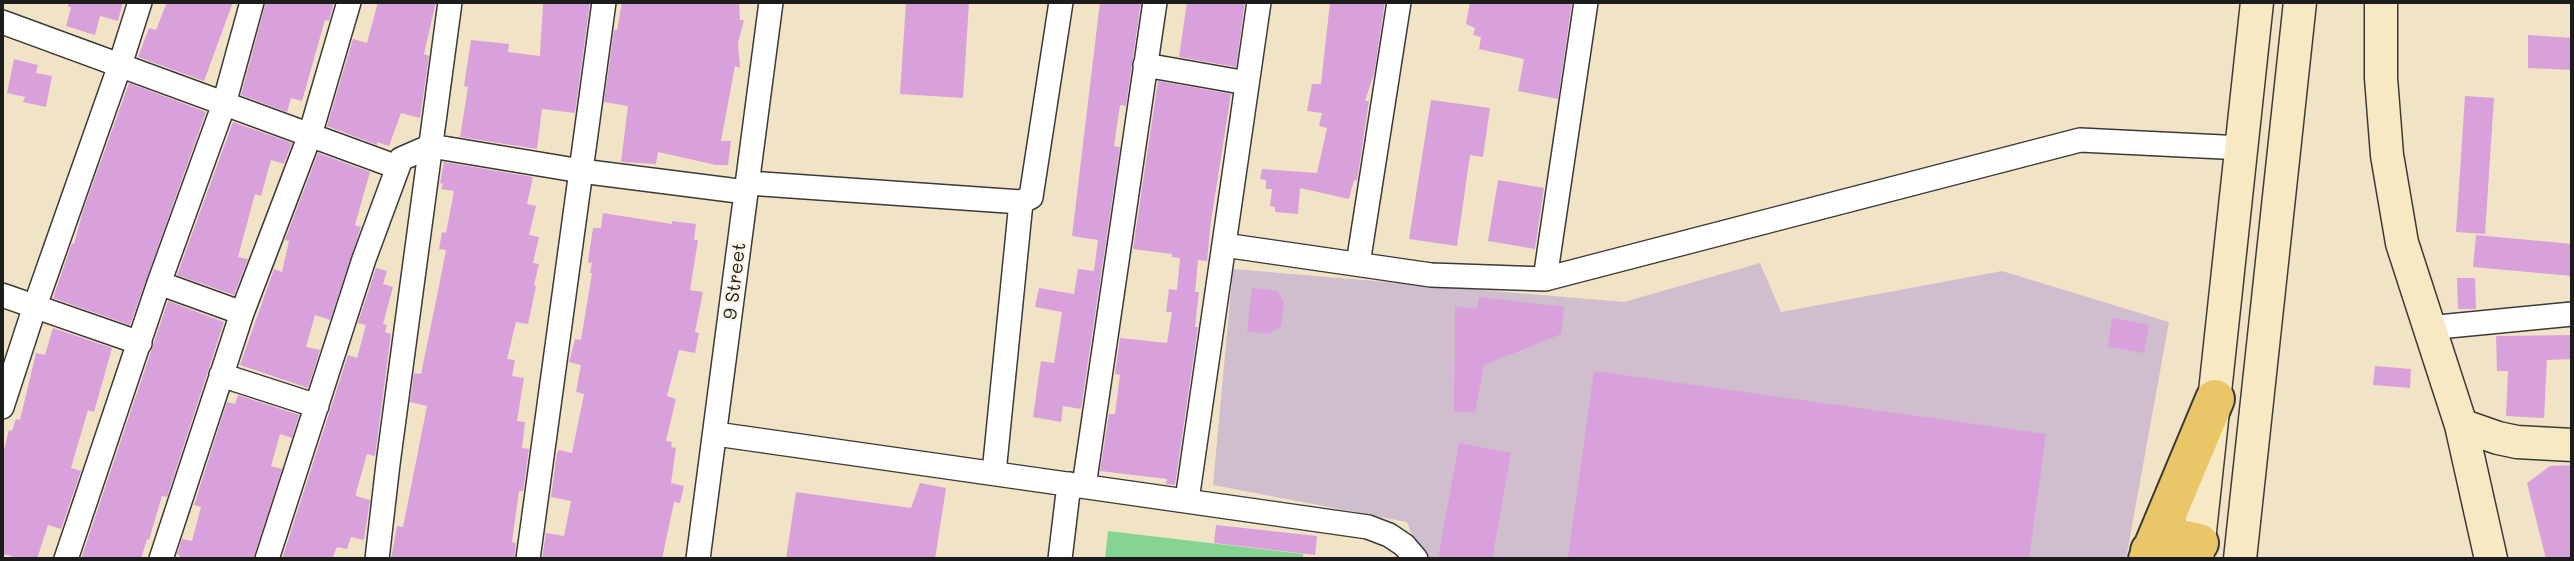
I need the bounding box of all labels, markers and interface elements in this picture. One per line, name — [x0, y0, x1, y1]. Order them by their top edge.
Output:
street label: 9 Street — [719, 241, 751, 321]

